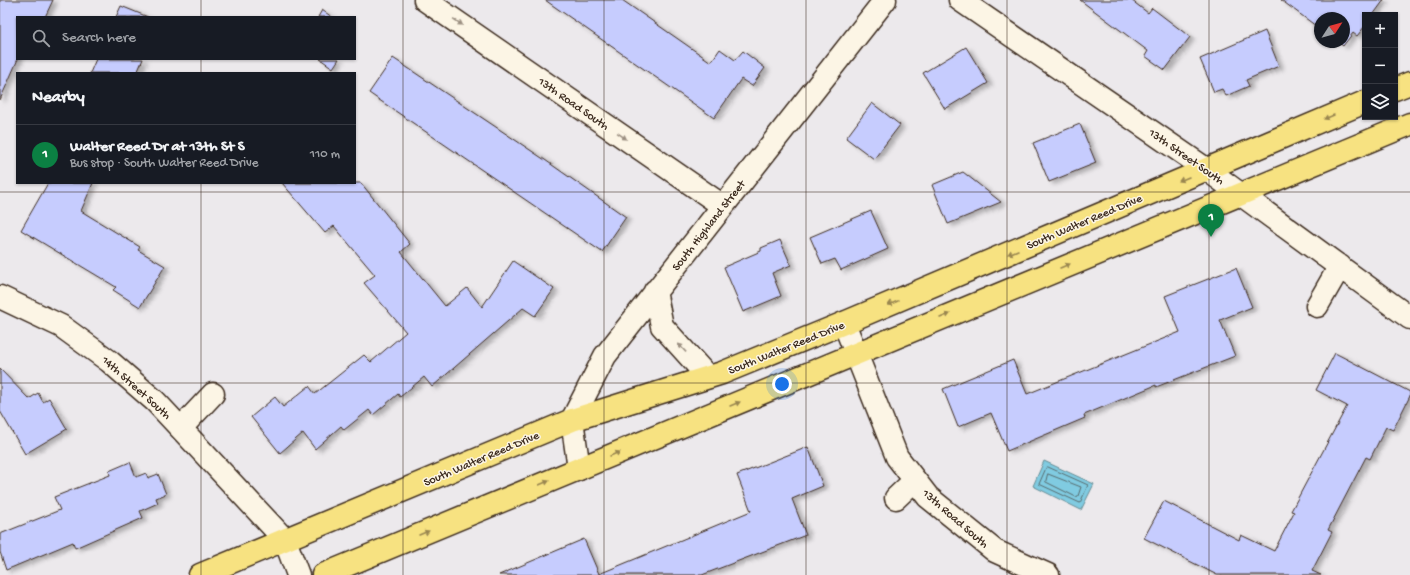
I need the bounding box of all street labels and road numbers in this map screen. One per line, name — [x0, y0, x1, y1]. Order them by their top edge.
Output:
street label: 13th Road South — [534, 75, 611, 135]
street label: 13th Street South — [1145, 126, 1227, 189]
street label: South Highland Street — [670, 177, 750, 274]
street label: South Walter Reed Drive — [1025, 192, 1145, 254]
street label: South Walter Reed Drive — [727, 319, 848, 379]
street label: 14th Street South — [97, 353, 174, 424]
street label: South Walter Reed Drive — [422, 429, 542, 491]
street label: 13th Road South — [918, 486, 991, 552]

